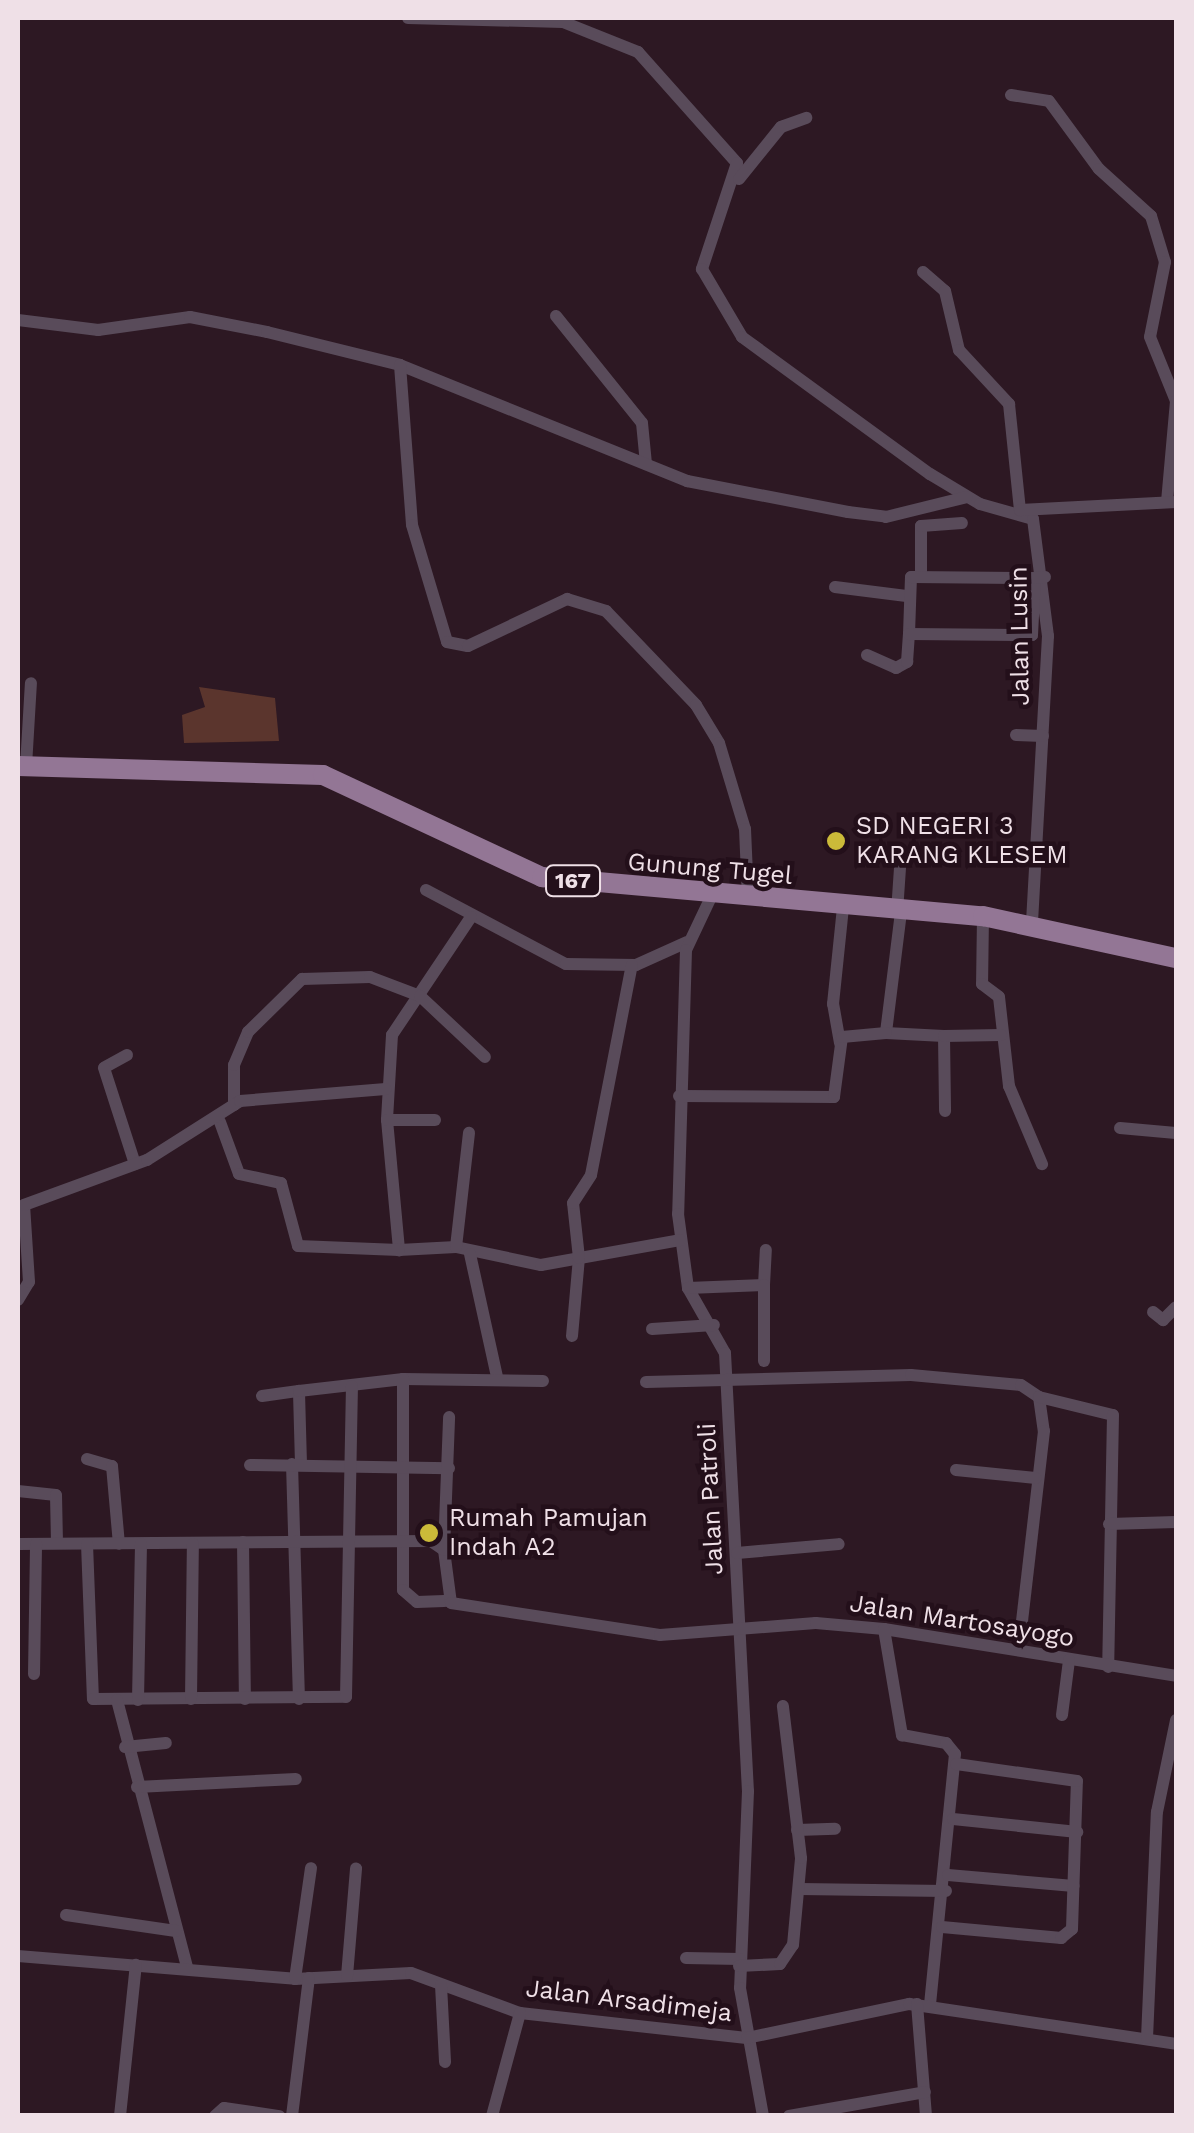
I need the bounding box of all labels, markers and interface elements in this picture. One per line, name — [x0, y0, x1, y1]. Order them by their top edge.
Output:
street label: Jalan Lusin — [1004, 566, 1036, 706]
place label: SD NEGERI 3 KARANG KLESEM — [856, 812, 1068, 871]
marker: SD NEGERI 3 KARANG KLESEM — [825, 830, 847, 852]
street label: Gunung Tugel — [626, 847, 794, 891]
road number: 167 — [543, 864, 603, 898]
street label: Jalan Patroli — [692, 1422, 730, 1576]
place label: Rumah Pamujan Indah A2 — [449, 1504, 648, 1563]
marker: Rumah Pamujan Indah A2 — [418, 1522, 440, 1544]
street label: Jalan Martosayogo — [848, 1588, 1076, 1654]
street label: Jalan Arsadimeja — [524, 1973, 734, 2029]

